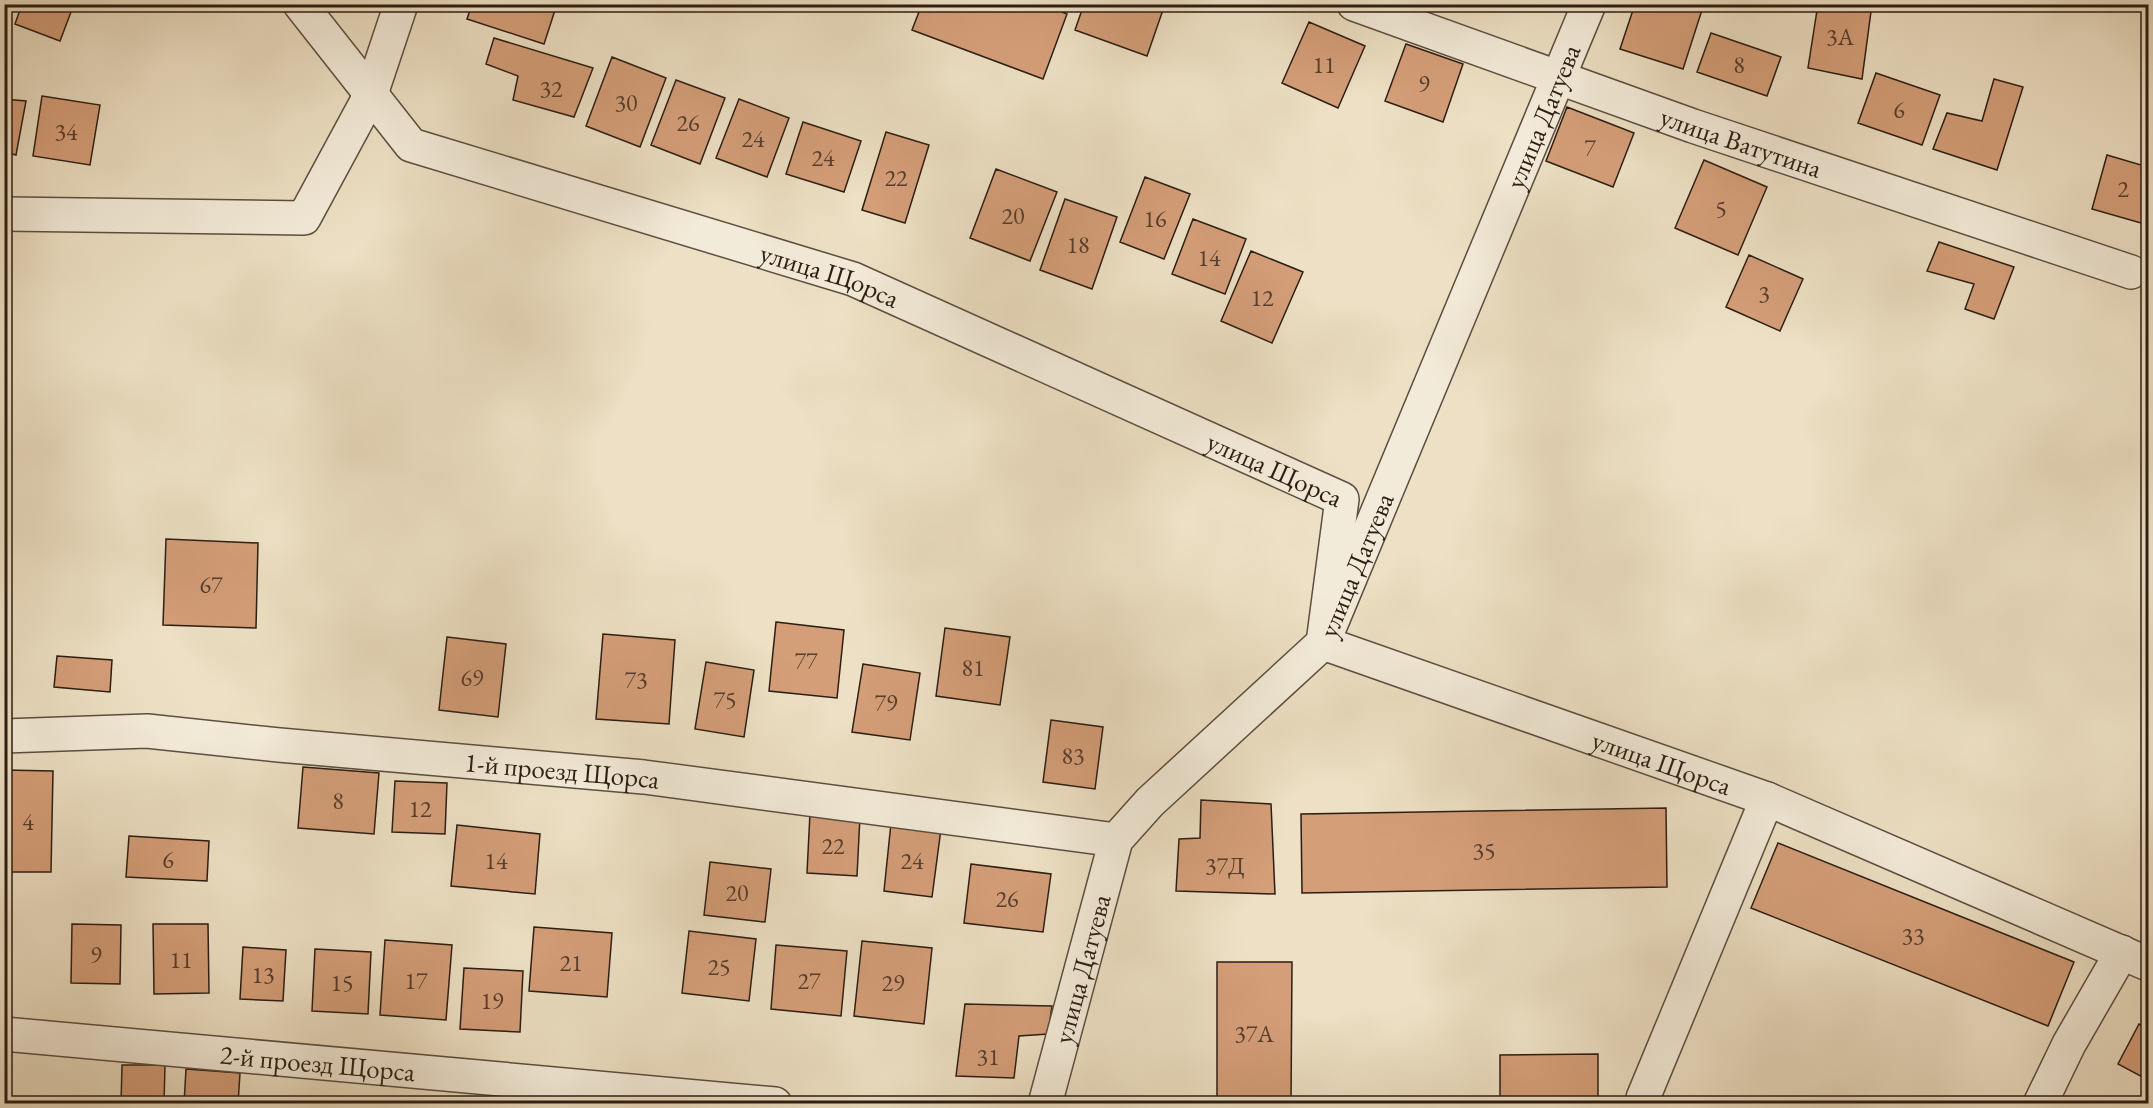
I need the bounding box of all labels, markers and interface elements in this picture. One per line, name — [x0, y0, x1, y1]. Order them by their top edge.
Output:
house number: 3А — [1826, 21, 1854, 52]
street label: улица Датуева — [1497, 38, 1588, 194]
house number: 11 — [1312, 49, 1336, 80]
house number: 8 — [1733, 49, 1745, 80]
house number: 9 — [1418, 68, 1430, 99]
house number: 32 — [539, 73, 563, 104]
house number: 30 — [614, 87, 638, 118]
house number: 6 — [1893, 94, 1905, 125]
street label: улица Ватутина — [1656, 98, 1827, 185]
house number: 26 — [676, 107, 700, 138]
house number: 34 — [54, 116, 78, 147]
house number: 24 — [741, 123, 765, 154]
house number: 7 — [1584, 132, 1596, 163]
house number: 24 — [811, 142, 835, 173]
house number: 22 — [884, 162, 908, 193]
house number: 2 — [2117, 173, 2129, 204]
house number: 5 — [1715, 193, 1727, 224]
house number: 20 — [1001, 200, 1025, 231]
house number: 16 — [1143, 203, 1167, 234]
house number: 18 — [1066, 229, 1090, 260]
street label: улица Щорса — [756, 234, 905, 315]
house number: 14 — [1197, 242, 1221, 273]
house number: 3 — [1758, 278, 1770, 309]
house number: 12 — [1250, 282, 1274, 313]
street label: улица Щорса — [1202, 423, 1349, 515]
street label: улица Датуева — [1310, 487, 1401, 642]
house number: 67 — [199, 569, 223, 600]
house number: 77 — [794, 645, 818, 676]
house number: 81 — [961, 652, 985, 683]
house number: 69 — [460, 662, 484, 693]
house number: 73 — [624, 664, 648, 695]
house number: 75 — [713, 684, 737, 715]
house number: 79 — [874, 687, 898, 718]
street label: улица Щорса — [1588, 722, 1736, 803]
house number: 83 — [1061, 740, 1085, 771]
street label: 1-й проезд Щорса — [463, 744, 662, 796]
house number: 8 — [332, 785, 344, 816]
house number: 12 — [408, 793, 432, 824]
house number: 4 — [22, 806, 34, 837]
house number: 22 — [821, 830, 845, 861]
house number: 35 — [1472, 835, 1496, 866]
house number: 6 — [162, 844, 174, 875]
house number: 14 — [484, 845, 508, 876]
house number: 24 — [900, 845, 924, 876]
house number: 37Д — [1205, 850, 1245, 881]
house number: 20 — [725, 877, 749, 908]
house number: 26 — [995, 883, 1019, 914]
street label: улица Датуева — [1045, 890, 1118, 1047]
house number: 33 — [1901, 920, 1925, 951]
house number: 9 — [90, 939, 102, 970]
house number: 11 — [169, 944, 193, 975]
house number: 21 — [559, 947, 583, 978]
house number: 25 — [707, 951, 731, 982]
house number: 13 — [251, 959, 275, 990]
house number: 17 — [404, 965, 428, 996]
house number: 27 — [797, 965, 821, 996]
house number: 15 — [330, 967, 354, 998]
house number: 29 — [881, 967, 905, 998]
house number: 19 — [480, 985, 504, 1016]
house number: 37А — [1234, 1018, 1274, 1049]
street label: 2-й проезд Щорса — [219, 1036, 417, 1089]
house number: 31 — [976, 1041, 1000, 1072]

